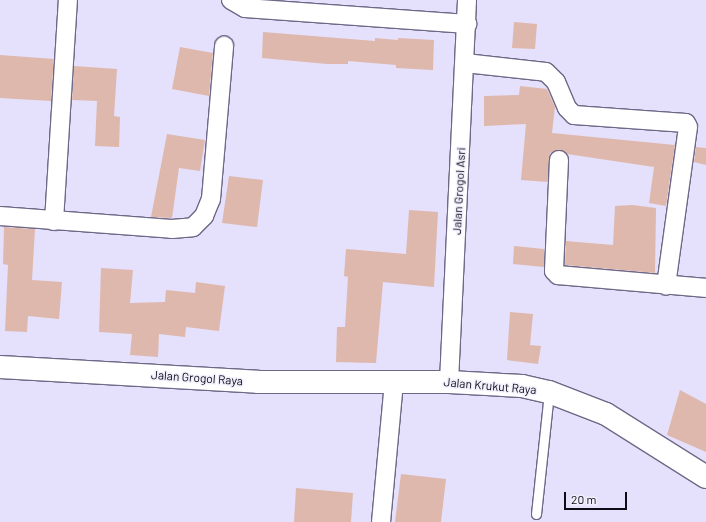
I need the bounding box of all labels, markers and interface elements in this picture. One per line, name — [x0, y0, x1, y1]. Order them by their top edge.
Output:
street label: Jalan Grogol Asri — [450, 147, 468, 235]
street label: Jalan Grogol Raya — [151, 368, 243, 388]
street label: Jalan Krukut Raya — [443, 375, 537, 397]
scale bar — [566, 484, 629, 510]
text: 20 m — [571, 492, 597, 506]

